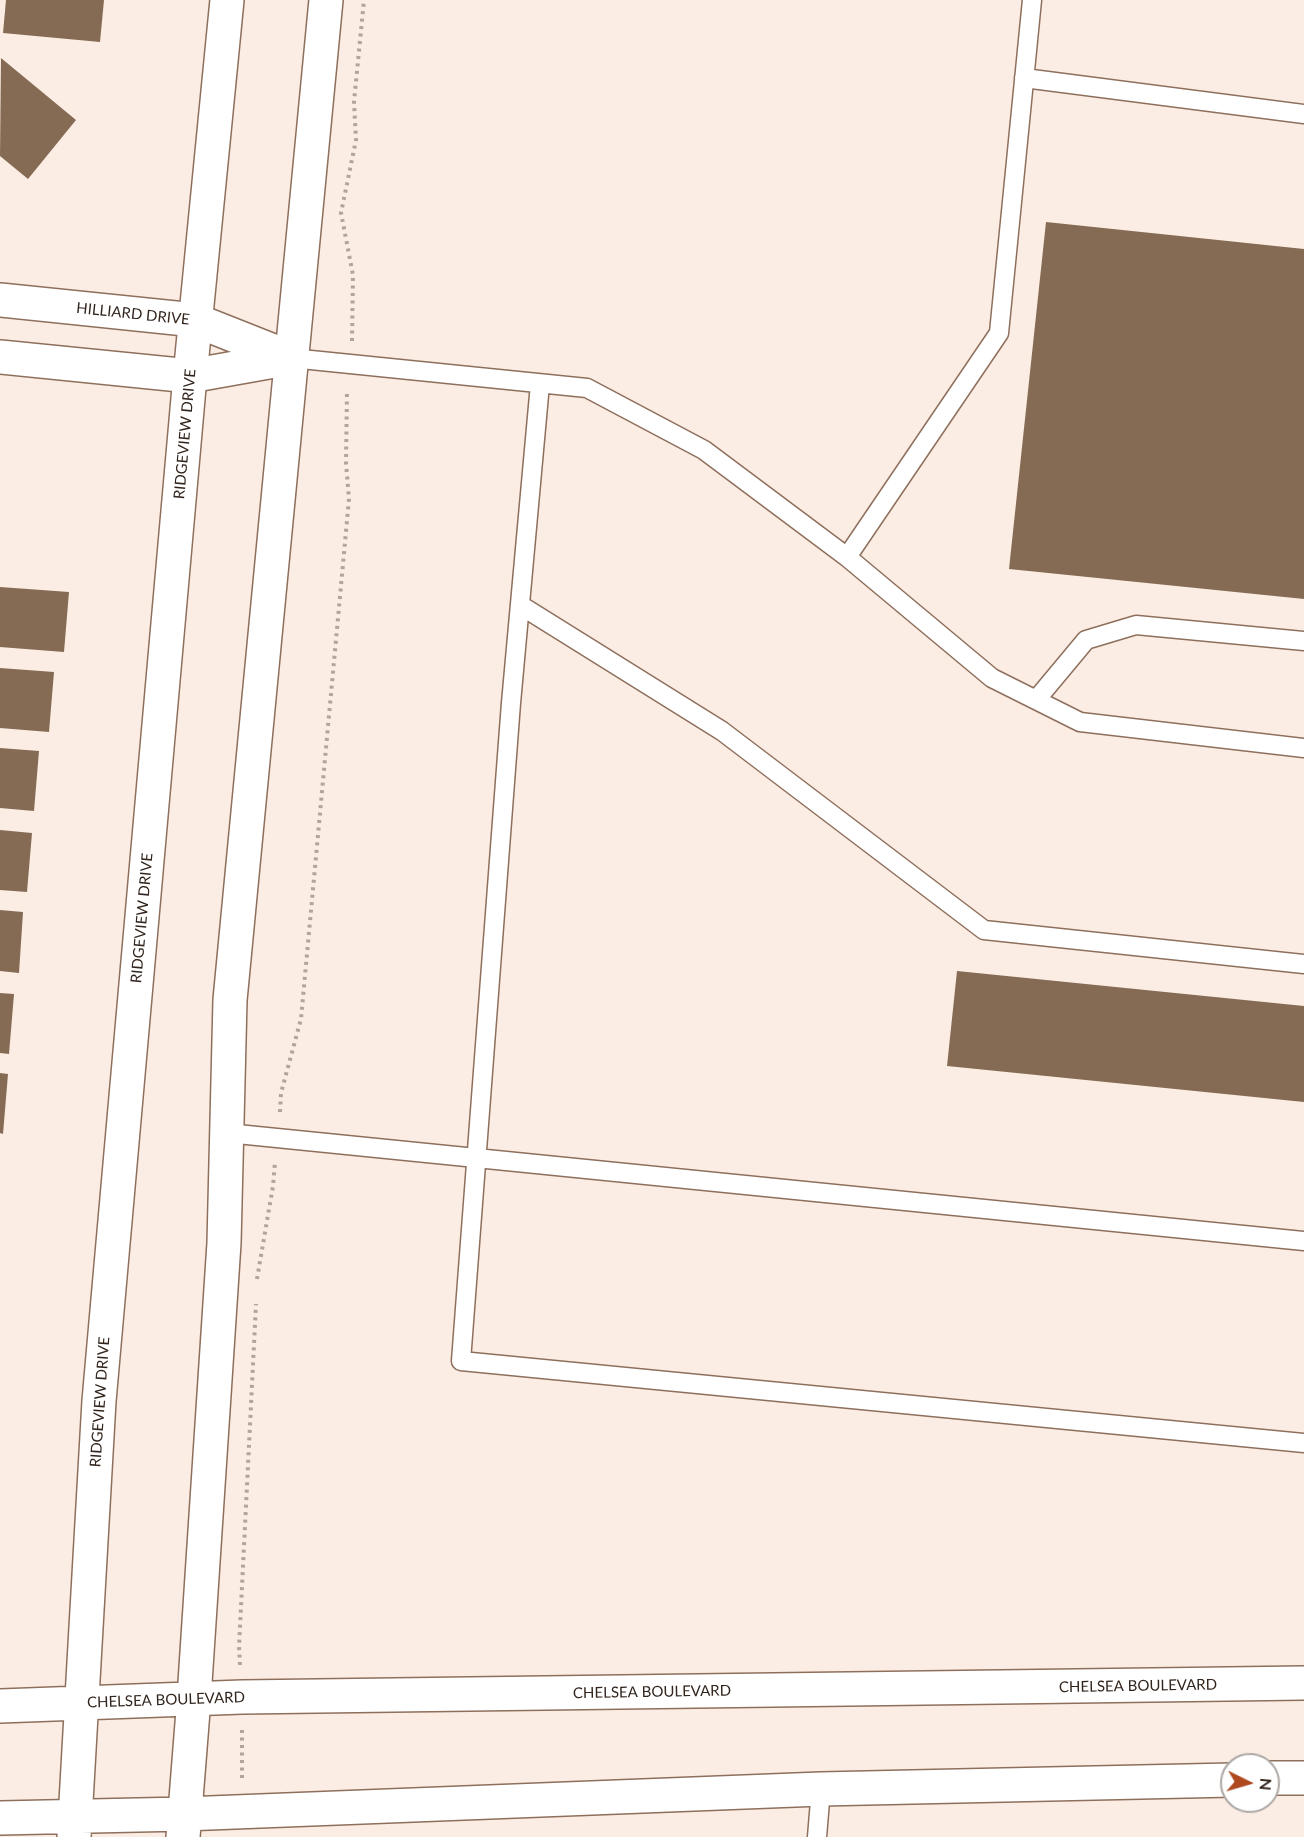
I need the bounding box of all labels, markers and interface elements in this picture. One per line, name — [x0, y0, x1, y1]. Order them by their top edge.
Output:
street label: HILLIARD DRIVE — [75, 299, 191, 329]
street label: RIDGEVIEW DRIVE — [170, 368, 200, 500]
street label: RIDGEVIEW DRIVE — [127, 852, 157, 984]
street label: RIDGEVIEW DRIVE — [86, 1336, 114, 1468]
street label: CHELSEA BOULEVARD — [1059, 1676, 1217, 1696]
street label: CHELSEA BOULEVARD — [573, 1682, 731, 1702]
street label: CHELSEA BOULEVARD — [87, 1688, 245, 1712]
north arrow — [1220, 1753, 1280, 1813]
text: N — [1256, 1777, 1276, 1791]

